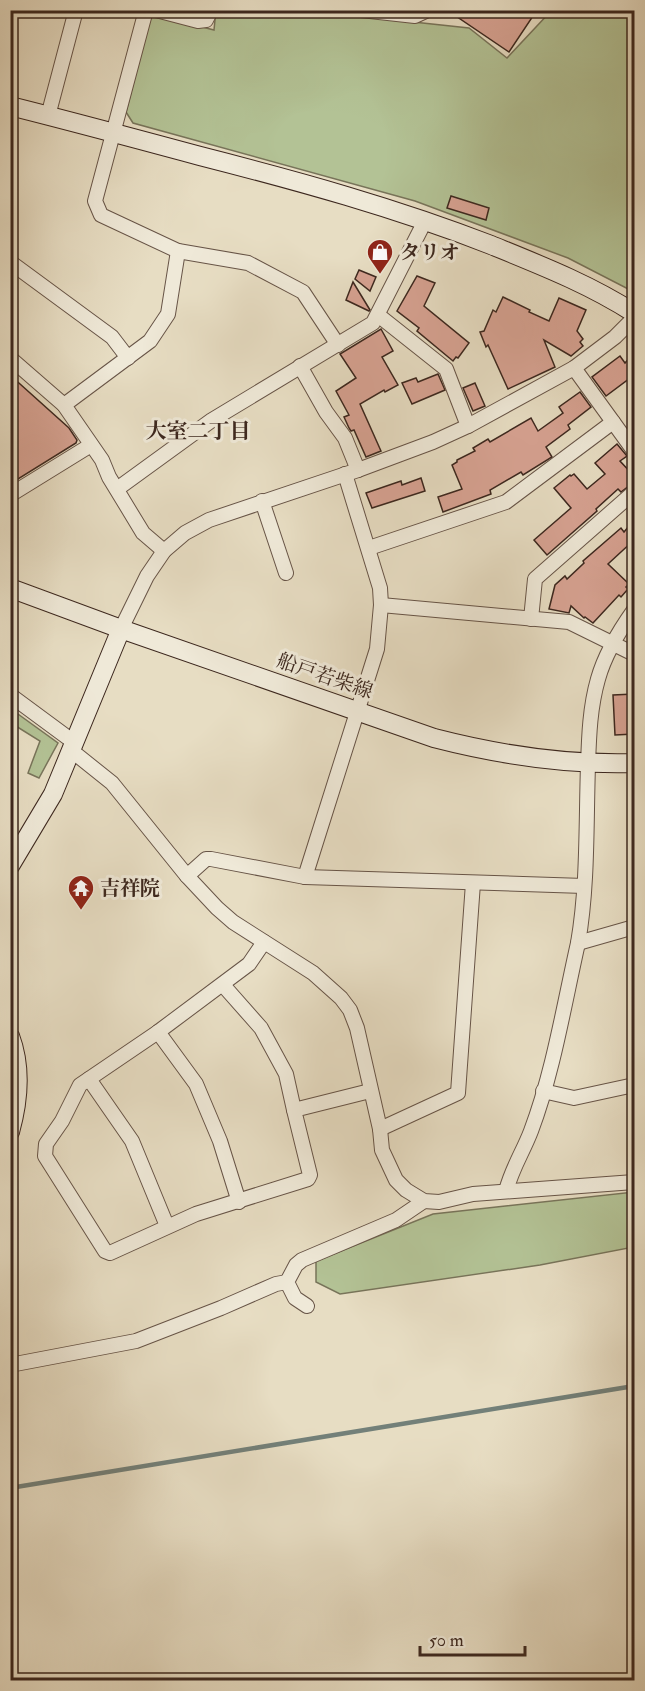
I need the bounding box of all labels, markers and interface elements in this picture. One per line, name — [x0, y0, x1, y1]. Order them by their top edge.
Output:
shop icon: タリオ — [365, 237, 395, 275]
place label: タリオ — [400, 240, 460, 265]
district label: 大室二丁目 — [146, 418, 251, 445]
street label: 船戸若柴線 — [274, 648, 376, 704]
temple icon: 吉祥院 — [66, 873, 96, 911]
place label: 吉祥院 — [100, 876, 160, 901]
scale bar — [420, 1619, 525, 1657]
text: 50 m — [429, 1629, 464, 1652]

